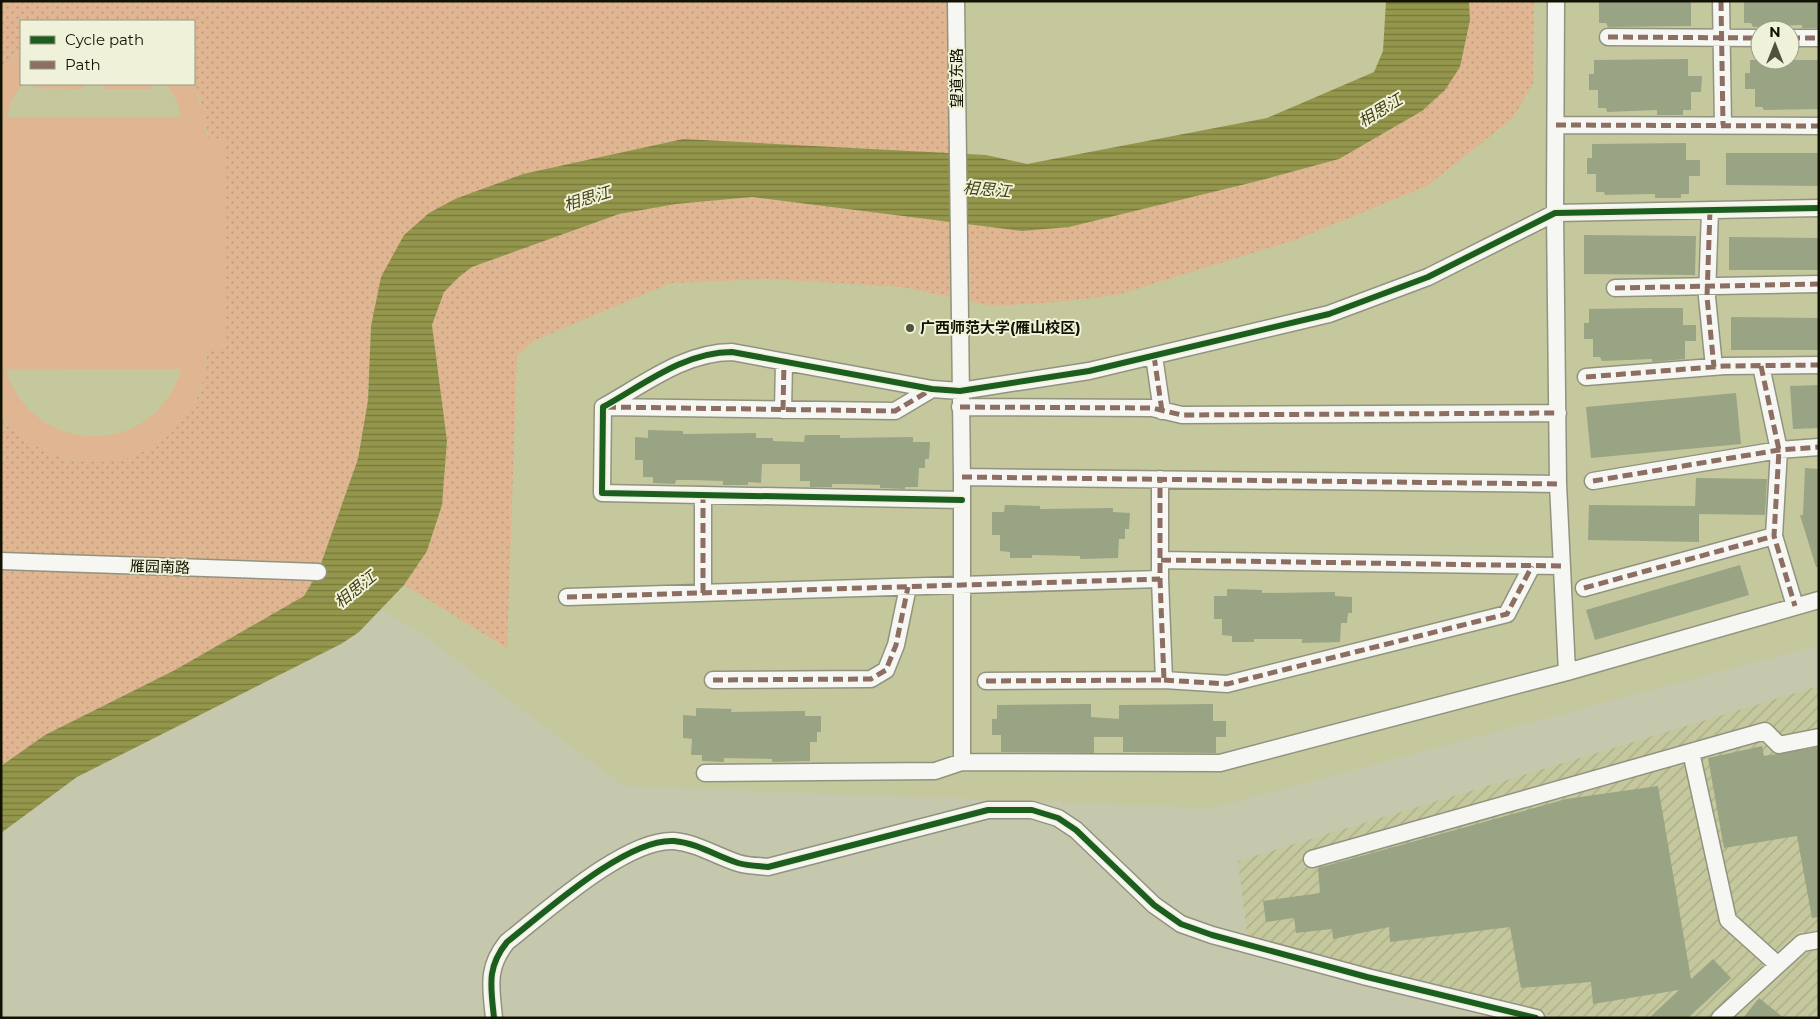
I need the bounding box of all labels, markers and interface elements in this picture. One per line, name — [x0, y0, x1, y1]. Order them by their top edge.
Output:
legend — [20, 20, 195, 85]
north arrow — [1750, 20, 1800, 70]
text: N — [1769, 23, 1781, 41]
text: Cycle path — [65, 30, 144, 49]
street label: 望道东路 — [947, 48, 966, 108]
text: Path — [65, 55, 101, 74]
water label: 相思江 — [1355, 89, 1407, 131]
water label: 相思江 — [962, 178, 1014, 201]
water label: 相思江 — [561, 182, 615, 215]
place label: 广西师范大学(雁山校区) — [920, 318, 1081, 337]
marker: 广西师范大学(雁山校区) — [904, 322, 916, 334]
street label: 雁园南路 — [130, 556, 190, 577]
water label: 相思江 — [331, 566, 381, 612]

